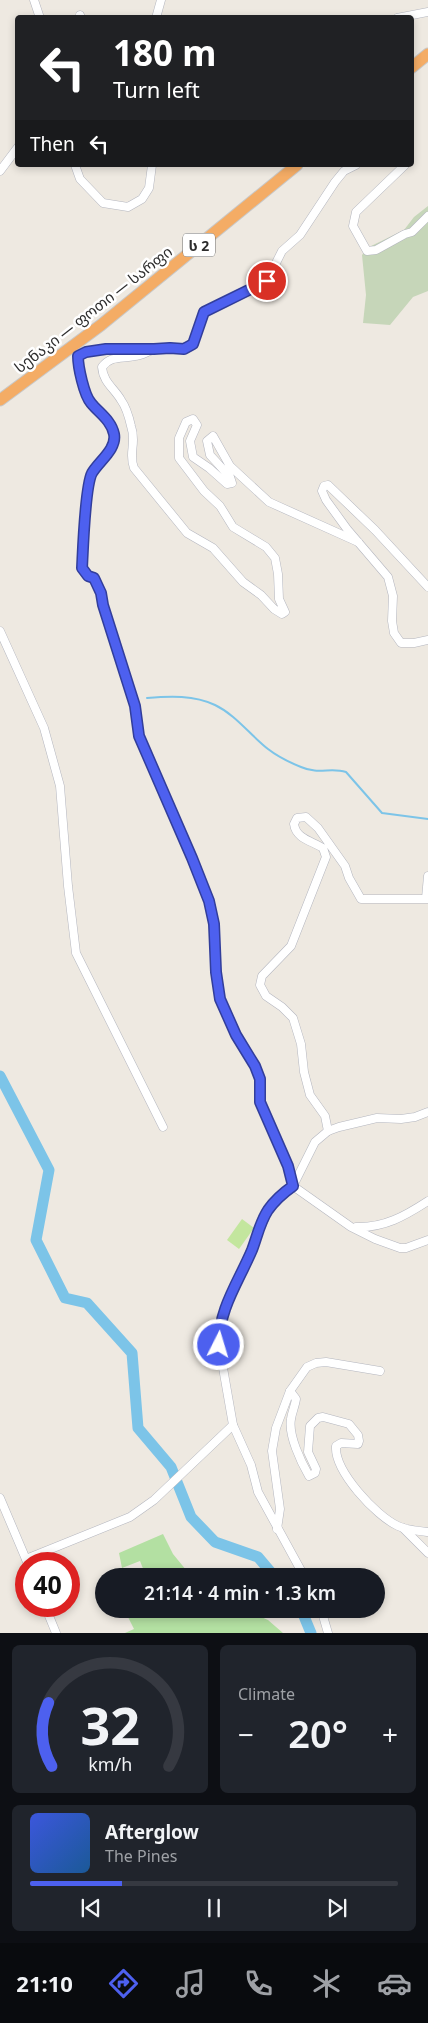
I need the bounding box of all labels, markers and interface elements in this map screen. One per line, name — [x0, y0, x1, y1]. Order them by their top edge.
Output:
text: 180 m — [113, 29, 216, 76]
icon: left — [30, 35, 95, 100]
text: Turn left — [113, 74, 200, 104]
icon: left — [85, 130, 113, 158]
text: Then — [30, 131, 75, 157]
road number: ს 2 — [183, 234, 215, 256]
street label: სენაკი — ფოთი — სარფი — [10, 241, 176, 377]
pin — [246, 260, 288, 302]
icon: arrive — [253, 267, 281, 295]
position arrow — [192, 1318, 244, 1370]
speed limit sign: 40 — [15, 1552, 80, 1617]
text: 21:14 · 4 min · 1.3 km — [144, 1580, 336, 1606]
text: Climate — [238, 1683, 295, 1705]
text: 32 — [80, 1689, 140, 1760]
text: 20° — [288, 1707, 348, 1759]
text: − — [238, 1715, 254, 1753]
text: + — [382, 1715, 398, 1753]
text: km/h — [88, 1752, 132, 1776]
text: Afterglow — [105, 1819, 199, 1845]
text: The Pines — [105, 1845, 177, 1867]
icon: previous — [77, 1894, 105, 1922]
icon: pause — [200, 1894, 228, 1922]
icon: next — [323, 1894, 351, 1922]
icon: directions — [106, 1966, 141, 2001]
icon: music — [173, 1966, 208, 2001]
icon: phone — [241, 1966, 276, 2001]
icon: climate — [309, 1966, 344, 2001]
icon: car — [377, 1966, 412, 2001]
text: 21:10 — [16, 1968, 73, 1998]

